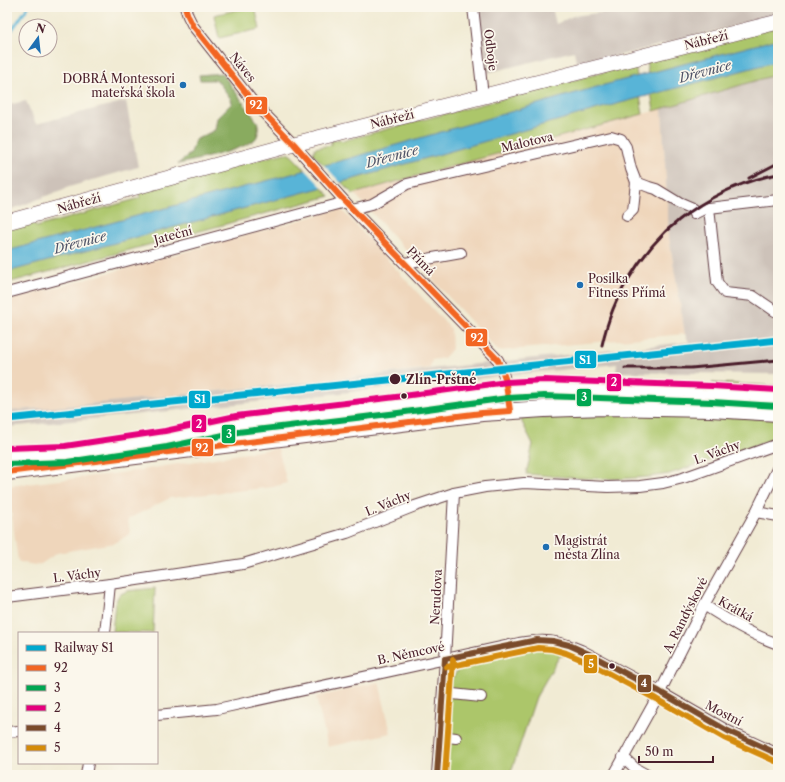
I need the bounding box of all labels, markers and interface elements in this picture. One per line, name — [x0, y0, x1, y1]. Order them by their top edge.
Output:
north arrow — [18, 18, 58, 58]
text: N — [34, 20, 47, 36]
street label: Nábřeží — [683, 27, 730, 53]
street label: Odboje — [481, 28, 501, 72]
street label: Náves — [227, 49, 259, 85]
water label: Dřevnice — [676, 56, 734, 86]
place label: DOBRÁ Montessori mateřská škola — [63, 70, 176, 100]
marker: DOBRÁ Montessori mateřská škola — [178, 80, 188, 90]
line badge: 92 — [245, 96, 268, 115]
text: 92 — [249, 98, 263, 112]
street label: Nábřeží — [369, 106, 416, 132]
street label: Malotova — [499, 129, 555, 155]
water label: Dřevnice — [363, 141, 421, 171]
street label: Nábřeží — [55, 190, 103, 216]
street label: Jateční — [150, 223, 194, 248]
water label: Dřevnice — [51, 227, 109, 257]
street label: Přímá — [404, 244, 439, 279]
place label: Posilka Fitness Přímá — [588, 271, 666, 300]
marker: Posilka Fitness Přímá — [575, 280, 585, 290]
line badge: 92 — [465, 328, 488, 347]
text: 92 — [470, 331, 484, 345]
line badge: S1 — [574, 350, 597, 369]
text: S1 — [579, 353, 591, 367]
marker: Zlín-Prštné — [388, 372, 402, 386]
place label: Zlín-Prštné — [406, 372, 476, 387]
line badge: 2 — [606, 373, 622, 392]
text: 2 — [611, 375, 618, 389]
line badge: 3 — [576, 388, 592, 407]
line badge: S1 — [188, 390, 211, 409]
text: 3 — [581, 390, 587, 404]
unlabelled marker — [399, 391, 409, 401]
text: S1 — [194, 392, 206, 406]
line badge: 2 — [191, 414, 207, 433]
text: 2 — [196, 417, 203, 431]
line badge: 3 — [221, 424, 236, 444]
text: 3 — [226, 427, 232, 441]
street label: L. Váchy — [692, 437, 742, 467]
line badge: 92 — [191, 438, 214, 457]
text: 92 — [195, 441, 209, 455]
street label: L. Váchy — [363, 487, 413, 519]
place label: Magistrát města Zlína — [554, 533, 621, 562]
marker: Magistrát města Zlína — [541, 542, 551, 552]
street label: L. Váchy — [52, 565, 102, 585]
street label: Nerudova — [427, 568, 445, 625]
street label: A. Randýskové — [659, 574, 711, 656]
street label: Krátká — [716, 593, 757, 625]
legend — [18, 632, 158, 764]
street label: B. Němcové — [376, 638, 446, 667]
text: Railway S1 — [54, 640, 114, 655]
line badge: 5 — [583, 654, 598, 674]
text: 5 — [588, 657, 594, 671]
text: 92 — [54, 660, 68, 675]
unlabelled marker — [607, 661, 617, 671]
line badge: 4 — [637, 674, 652, 693]
text: 4 — [641, 676, 648, 690]
text: 3 — [54, 680, 61, 695]
street label: Mostní — [703, 697, 745, 729]
text: 2 — [54, 700, 61, 715]
text: 4 — [54, 720, 61, 735]
scale bar — [639, 738, 713, 764]
text: 5 — [54, 740, 61, 755]
text: 50 m — [645, 744, 674, 759]

